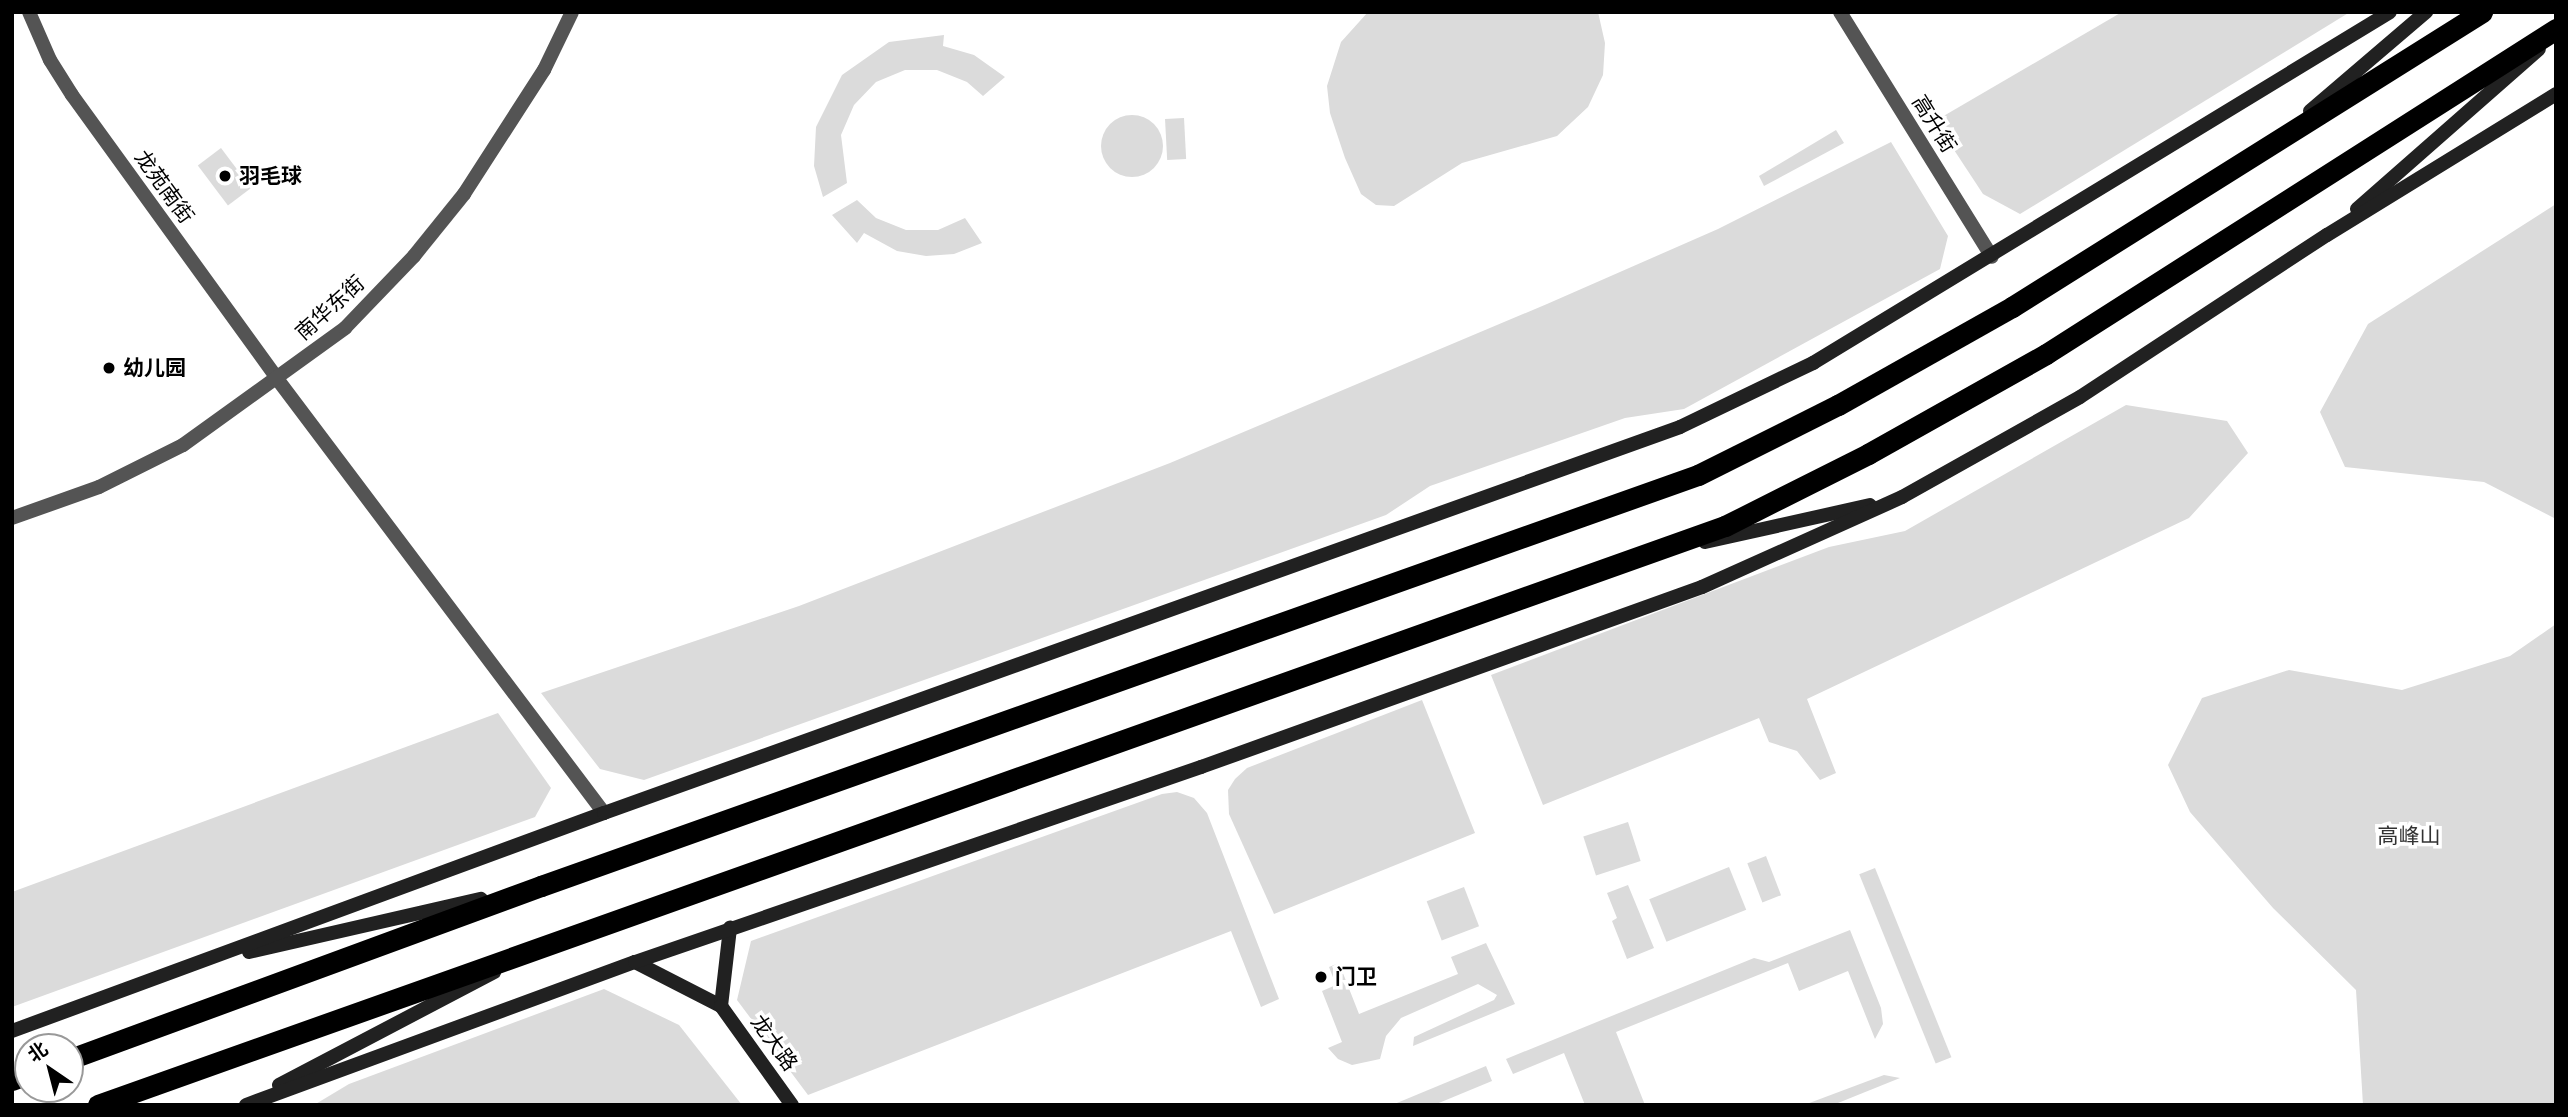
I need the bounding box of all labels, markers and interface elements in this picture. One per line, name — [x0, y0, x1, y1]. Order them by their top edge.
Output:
street label: 高升街 — [1907, 91, 1961, 157]
street label: 龙苑南街 — [129, 146, 199, 228]
place label: 羽毛球 — [239, 163, 302, 189]
marker: 羽毛球 — [217, 168, 233, 184]
street label: 南华东街 — [290, 271, 370, 345]
place label: 幼儿园 — [123, 355, 186, 381]
marker: 幼儿园 — [101, 360, 117, 376]
park label: 高峰山 — [2378, 823, 2440, 849]
place label: 门卫 — [1335, 964, 1377, 990]
marker: 门卫 — [1313, 969, 1329, 985]
street label: 龙大路 — [745, 1010, 803, 1076]
north arrow — [14, 1033, 84, 1103]
text: 北 — [23, 1037, 53, 1068]

